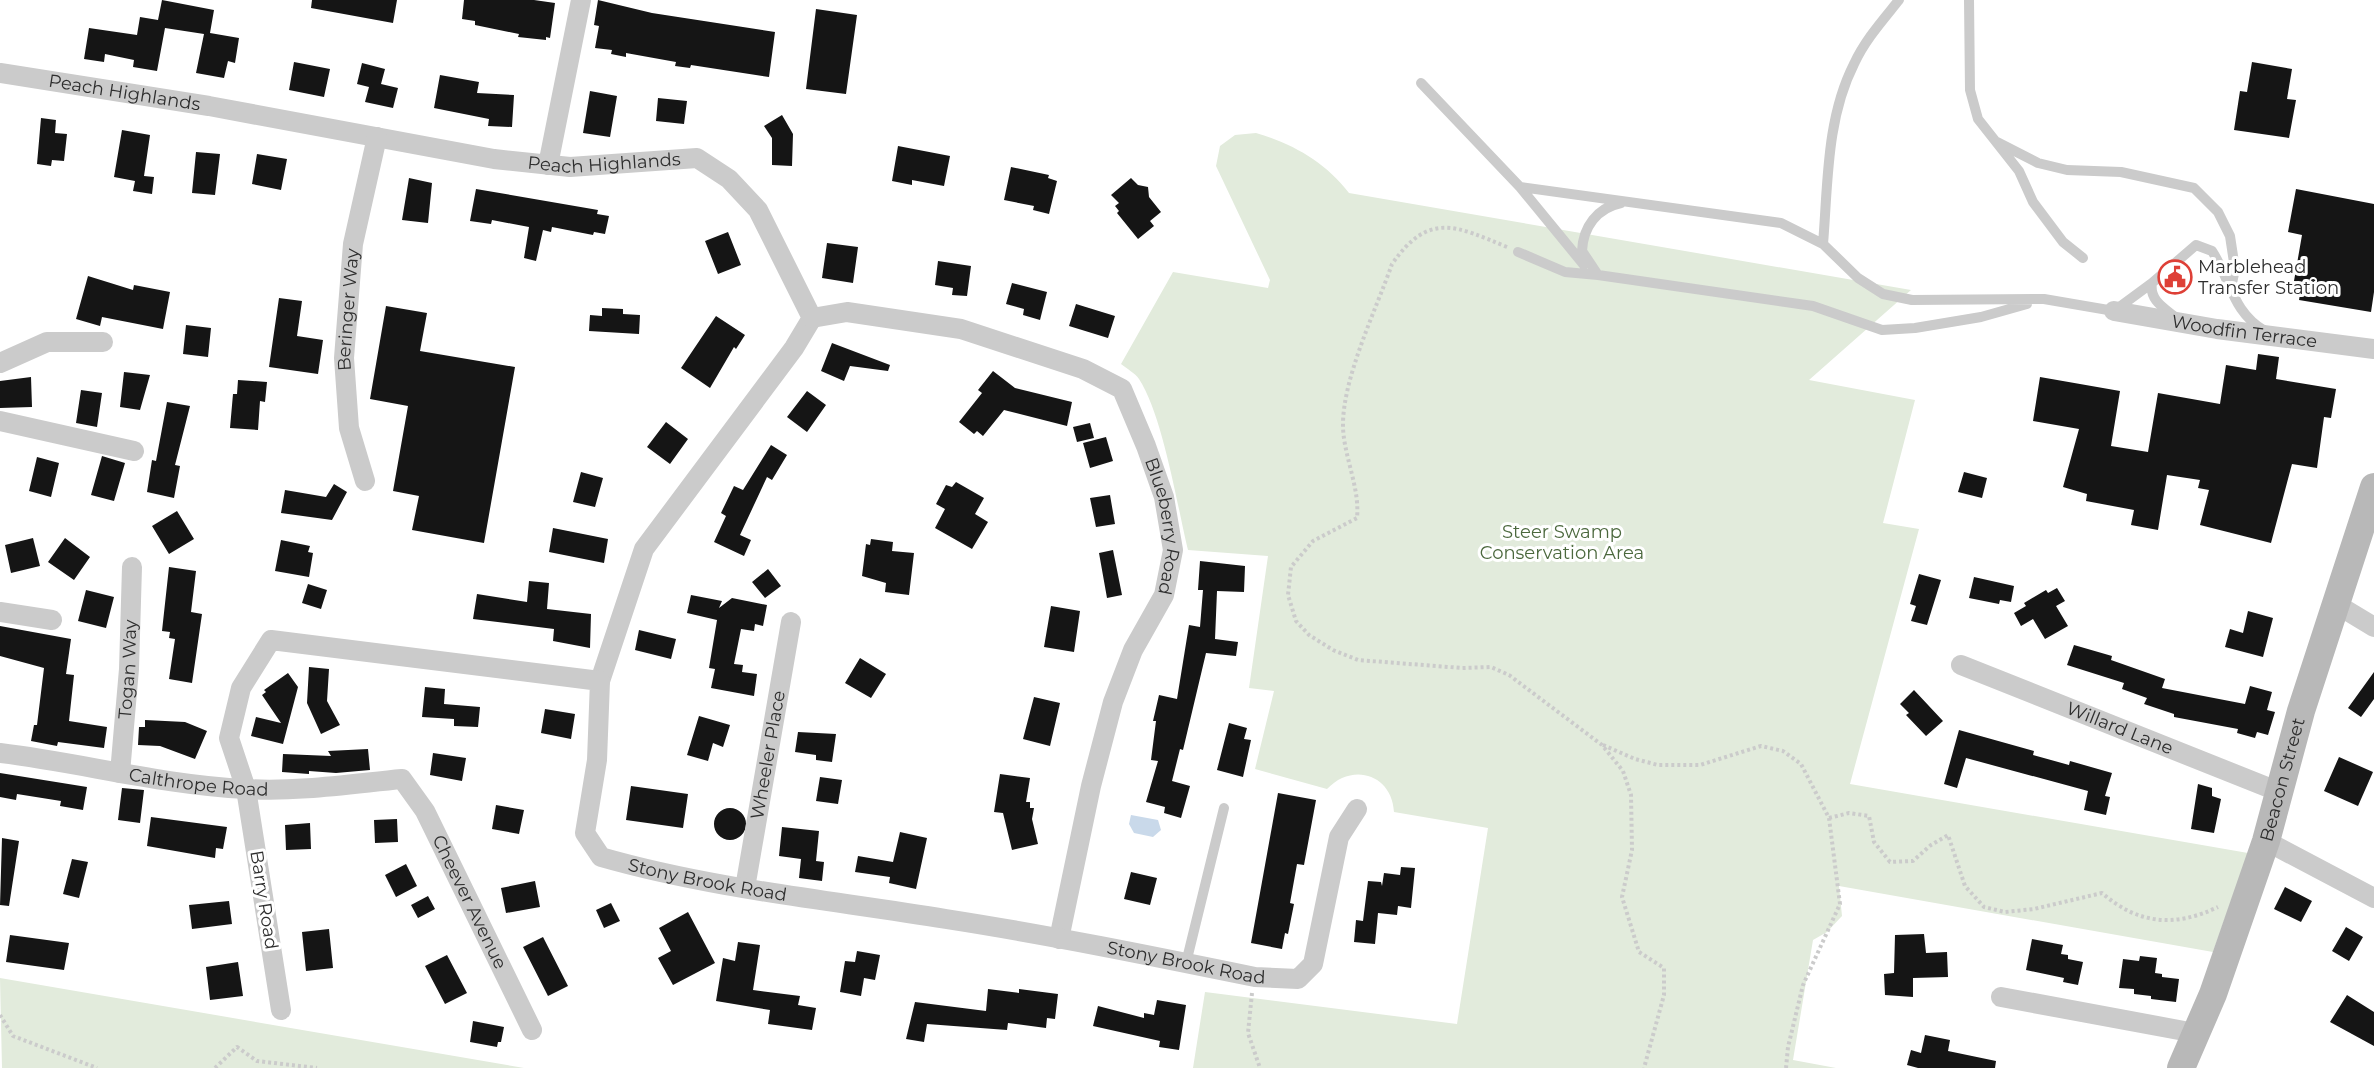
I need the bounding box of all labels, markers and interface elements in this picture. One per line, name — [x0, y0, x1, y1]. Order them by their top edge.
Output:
street label: Peach Highlands — [47, 70, 202, 116]
street label: Peach Highlands — [526, 148, 682, 178]
street label: Beringer Way — [333, 247, 364, 372]
place label: Marblehead Transfer Station — [2198, 256, 2339, 299]
public building icon: Marblehead Transfer Station — [2157, 259, 2193, 295]
street label: Woodfin Terrace — [2170, 310, 2319, 353]
street label: Blueberry Road — [1140, 455, 1184, 597]
park label: Steer Swamp Conservation Area — [1480, 521, 1644, 564]
street label: Togan Way — [114, 619, 141, 720]
street label: Wheeler Place — [746, 689, 790, 821]
street label: Willard Lane — [2063, 697, 2177, 760]
street label: Beacon Street — [2255, 715, 2310, 844]
street label: Calthrope Road — [127, 764, 269, 801]
street label: Cheever Avenue — [427, 831, 512, 973]
street label: Barry Road — [245, 849, 283, 951]
street label: Stony Brook Road — [626, 854, 788, 906]
street label: Stony Brook Road — [1105, 937, 1266, 988]

